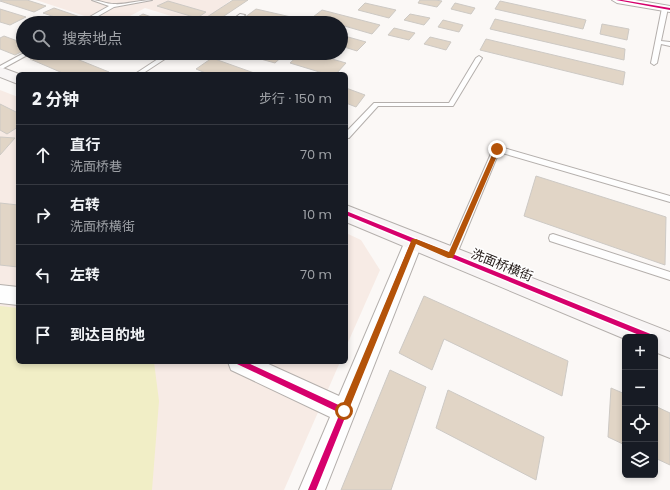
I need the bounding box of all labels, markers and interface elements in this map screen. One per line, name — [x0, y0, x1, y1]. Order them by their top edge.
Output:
search box — [16, 16, 348, 60]
icon: search — [30, 27, 52, 49]
text: 搜索地点 — [62, 28, 122, 49]
text: 2 分钟 — [32, 87, 79, 111]
text: 步行 · 150 m — [259, 89, 332, 108]
text: 直行 — [70, 134, 100, 155]
route end — [488, 140, 506, 158]
icon: ahead — [32, 144, 54, 166]
text: 70 m — [300, 145, 332, 164]
text: 洗面桥巷 — [70, 157, 122, 176]
text: 右转 — [70, 194, 100, 215]
icon: right — [32, 204, 54, 226]
text: 10 m — [303, 205, 332, 224]
text: 洗面桥横街 — [70, 217, 135, 236]
street label: 洗面桥横街 — [468, 244, 536, 286]
icon: left — [32, 264, 54, 286]
text: 左转 — [70, 264, 100, 285]
text: 70 m — [300, 265, 332, 284]
icon: arrive — [32, 324, 54, 346]
text: 到达目的地 — [70, 324, 145, 345]
map controls — [622, 334, 658, 478]
button: + — [622, 334, 658, 370]
button: − — [622, 370, 658, 406]
route start — [335, 402, 353, 420]
button: locate — [622, 406, 658, 442]
button: layers — [622, 442, 658, 478]

